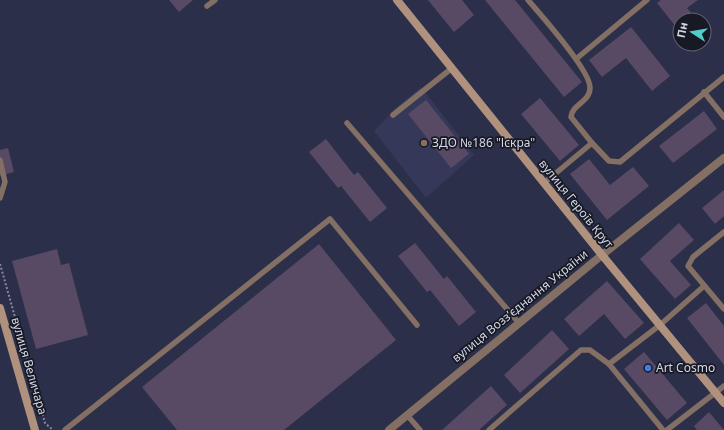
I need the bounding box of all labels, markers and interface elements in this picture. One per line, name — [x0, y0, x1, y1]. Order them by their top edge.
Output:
north arrow — [672, 12, 712, 52]
text: Пн — [673, 21, 691, 39]
place label: ЗДО №186 "Іскра" — [432, 134, 535, 151]
marker: ЗДО №186 "Іскра" — [419, 138, 429, 148]
street label: вулиця Героїв Крут — [535, 156, 618, 252]
street label: вулиця Воззʼєднання України — [448, 245, 591, 366]
street label: вулиця Величара — [7, 315, 52, 417]
place label: Art Cosmo — [656, 359, 715, 376]
marker: Art Cosmo — [643, 363, 653, 373]

